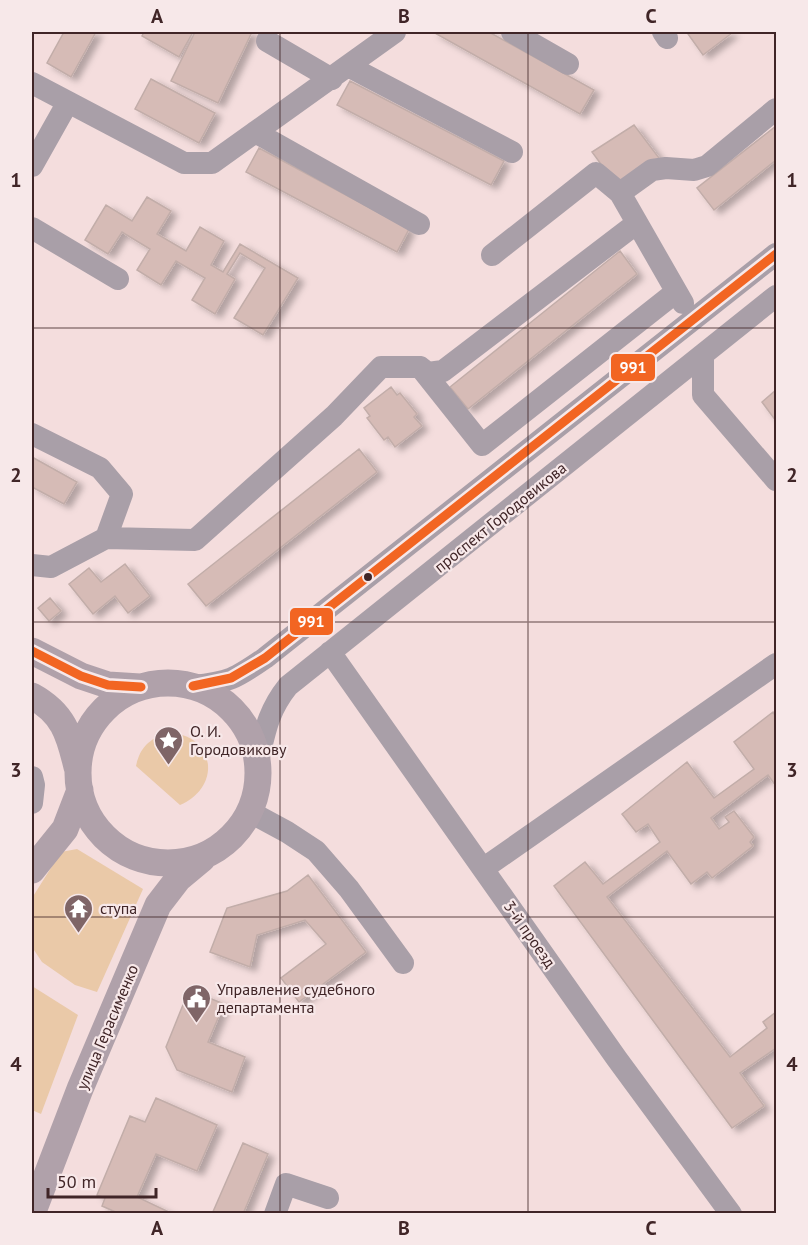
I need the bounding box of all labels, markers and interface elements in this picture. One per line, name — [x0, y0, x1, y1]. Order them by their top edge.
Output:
text: A — [151, 3, 164, 29]
text: B — [398, 3, 410, 29]
text: C — [645, 3, 657, 29]
text: 1 — [10, 167, 22, 193]
text: 1 — [786, 167, 798, 193]
line badge: 991 — [610, 353, 656, 382]
text: 991 — [619, 357, 647, 377]
street label: проспект Городовикова — [430, 457, 570, 577]
text: 2 — [10, 462, 22, 488]
text: 2 — [786, 462, 798, 488]
unlabelled marker — [362, 571, 374, 583]
line badge: 991 — [289, 607, 334, 636]
text: 991 — [297, 611, 325, 631]
place label: О. И. Городовикову — [190, 721, 287, 759]
place icon: О. И. Городовикову — [153, 724, 185, 766]
text: 3 — [10, 757, 22, 783]
text: 3 — [786, 757, 798, 783]
temple icon: ступа — [63, 892, 95, 934]
street label: 3-й проезд — [500, 897, 561, 972]
place label: ступа — [100, 898, 137, 918]
street label: улица Герасименко — [72, 961, 142, 1093]
place label: Управление судебного департамента — [217, 979, 375, 1017]
public building icon: Управление судебного департамента — [180, 982, 212, 1024]
text: 4 — [10, 1051, 22, 1077]
text: 4 — [786, 1051, 798, 1077]
scale bar — [48, 1161, 156, 1199]
text: 50 m — [57, 1170, 96, 1193]
text: A — [151, 1215, 164, 1241]
text: B — [398, 1215, 410, 1241]
text: C — [645, 1215, 657, 1241]

